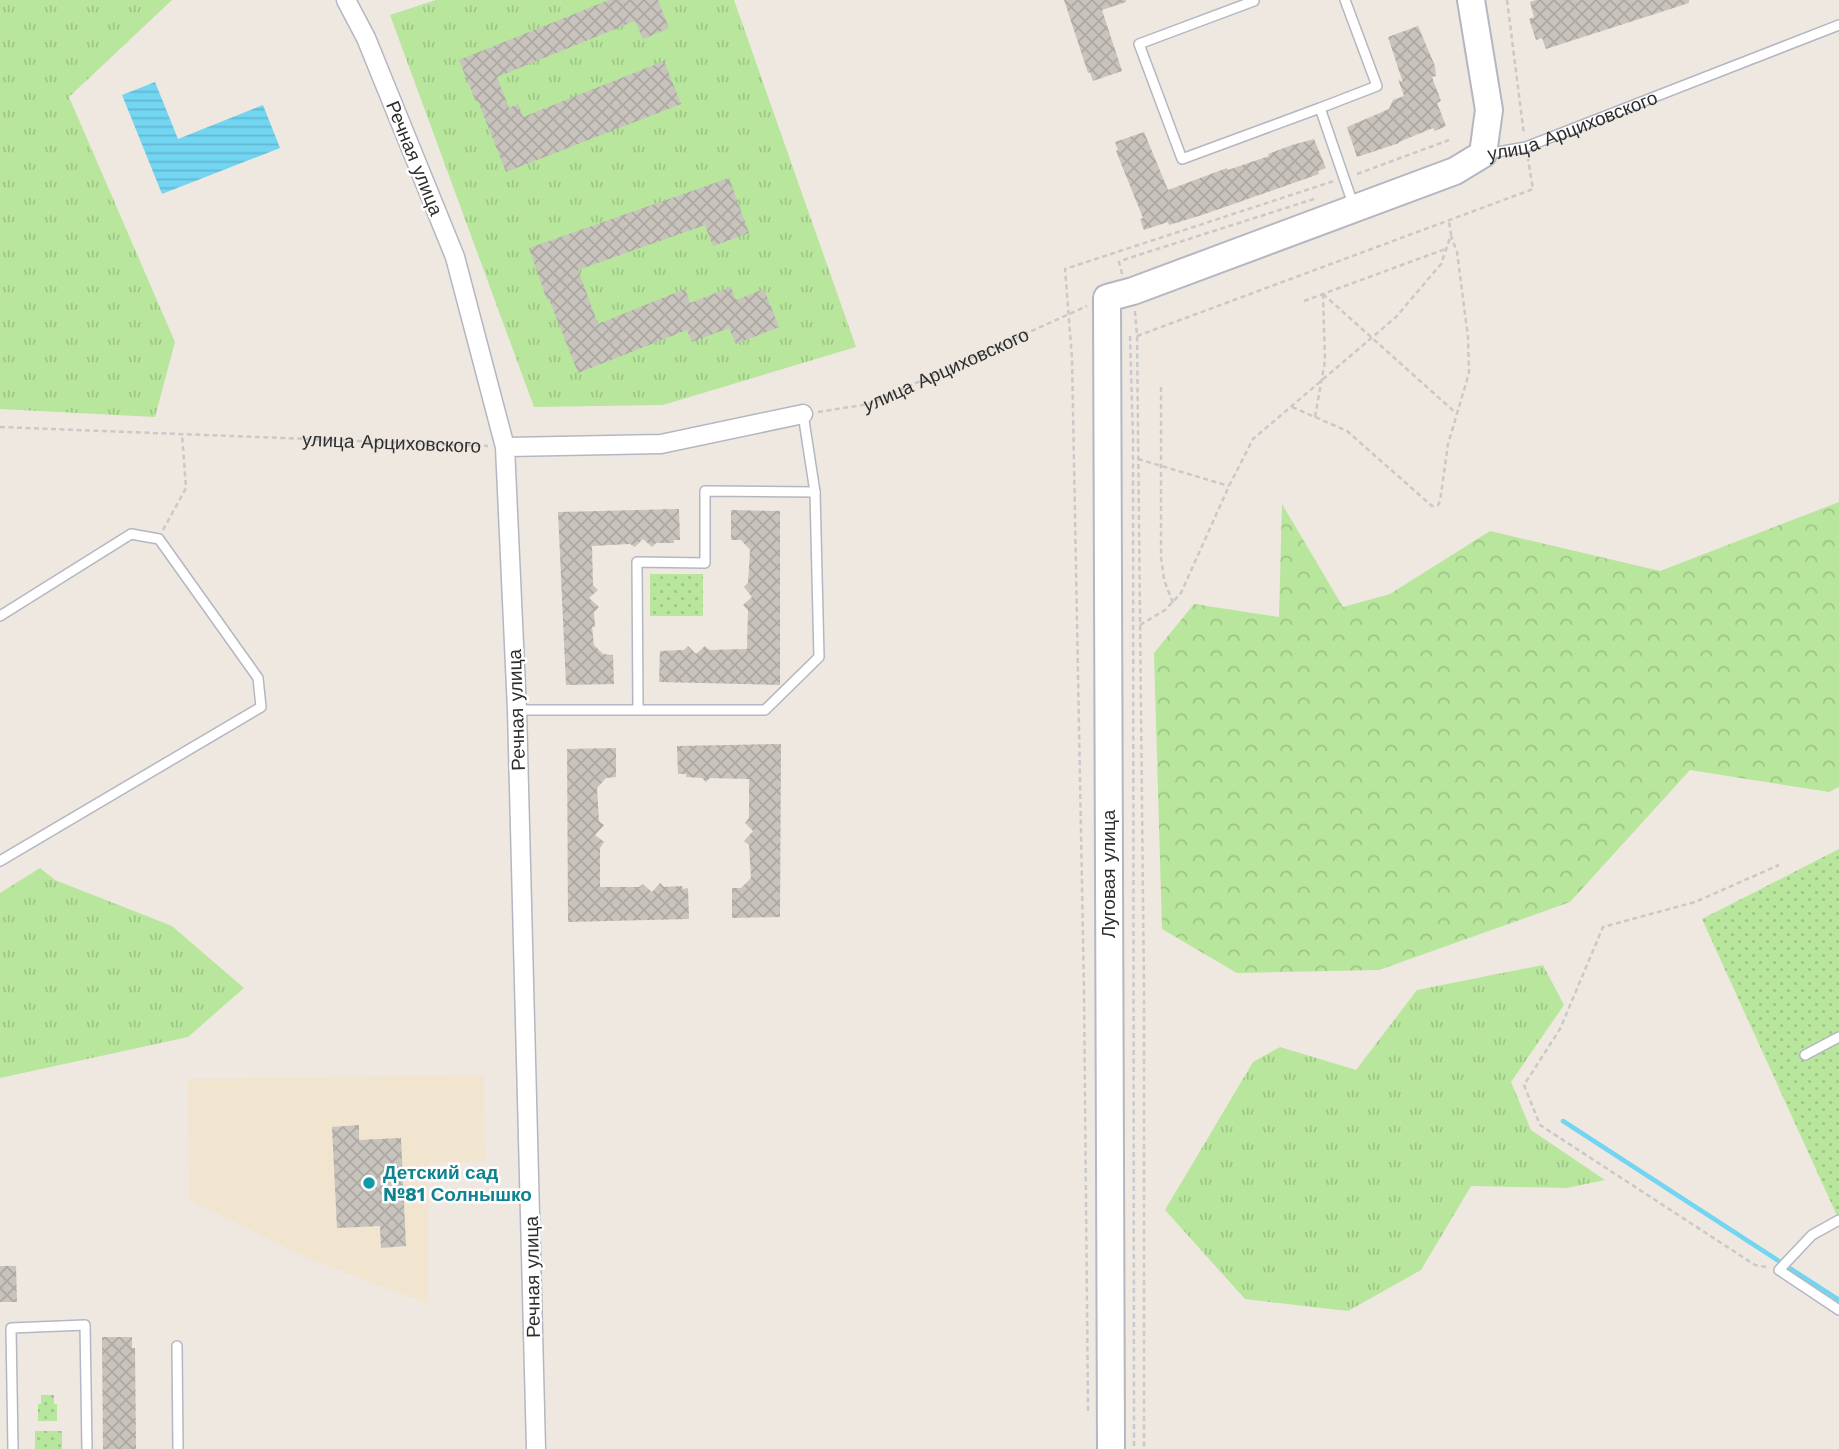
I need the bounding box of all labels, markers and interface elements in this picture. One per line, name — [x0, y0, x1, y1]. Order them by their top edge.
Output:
street label: улица Арциховского — [1486, 86, 1661, 166]
street label: Речная улица — [381, 97, 448, 219]
street label: улица Арциховского — [862, 323, 1033, 417]
street label: улица Арциховского — [302, 428, 482, 458]
street label: Речная улица — [503, 648, 530, 771]
street label: Луговая улица — [1097, 809, 1120, 938]
place label: Детский сад №81 Солнышко — [383, 1161, 532, 1206]
marker: Детский сад №81 Солнышко — [361, 1175, 377, 1191]
street label: Речная улица — [520, 1216, 545, 1338]

